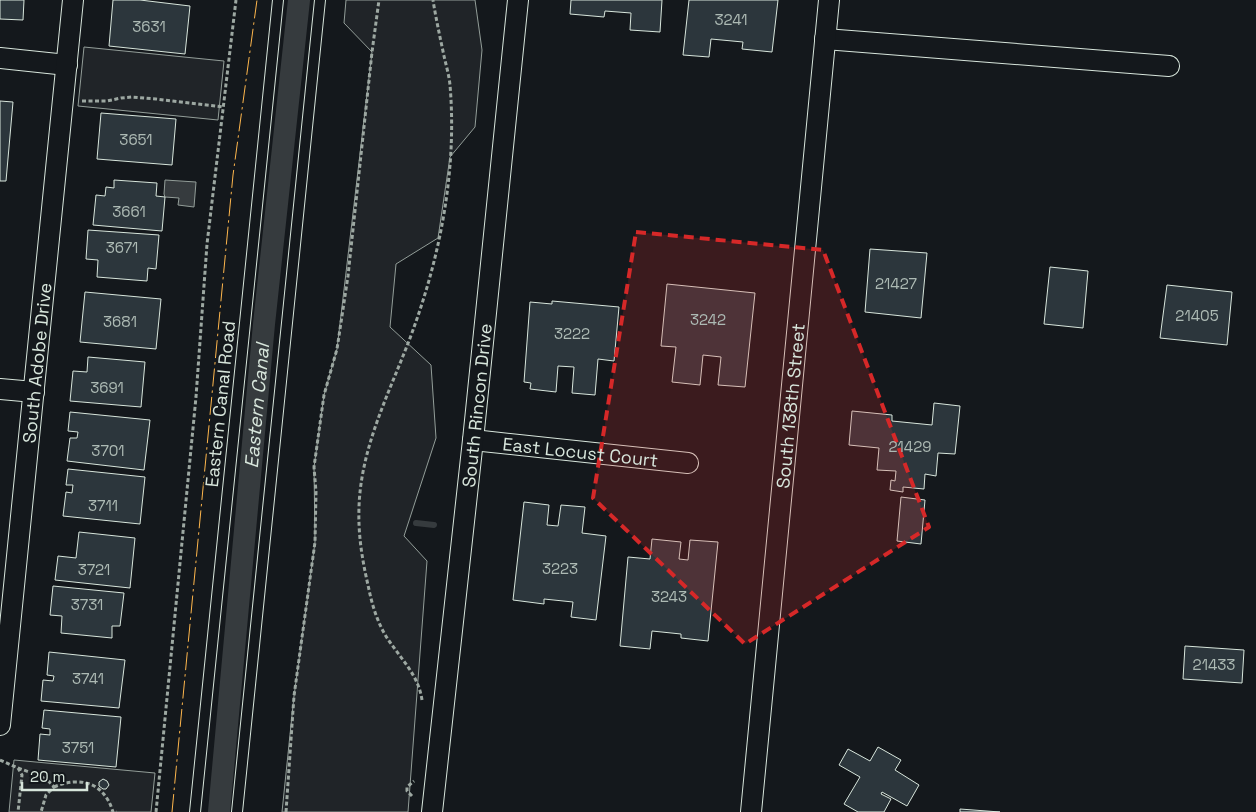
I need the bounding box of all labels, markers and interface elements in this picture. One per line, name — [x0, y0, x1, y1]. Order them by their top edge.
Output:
house number: 3241 — [715, 10, 747, 29]
house number: 3631 — [132, 17, 166, 36]
house number: 3651 — [119, 130, 153, 149]
house number: 3661 — [112, 202, 146, 221]
house number: 3671 — [106, 238, 138, 257]
house number: 21427 — [875, 274, 917, 293]
street label: South Adobe Drive — [17, 282, 56, 444]
house number: 21405 — [1175, 306, 1219, 325]
house number: 3242 — [690, 310, 726, 329]
house number: 3681 — [103, 312, 137, 331]
street label: Eastern Canal Road — [200, 320, 240, 488]
street label: South Rincon Drive — [456, 322, 496, 489]
street label: South 138th Street — [771, 322, 809, 489]
house number: 3222 — [554, 324, 590, 343]
water label: Eastern Canal — [238, 340, 275, 469]
house number: 3691 — [90, 378, 124, 397]
street label: East Locust Court — [501, 432, 659, 471]
house number: 21429 — [889, 437, 931, 456]
house number: 3701 — [91, 441, 125, 460]
house number: 3711 — [88, 496, 118, 515]
house number: 3223 — [542, 559, 578, 578]
house number: 3721 — [78, 560, 110, 579]
house number: 3243 — [651, 587, 687, 606]
house number: 3731 — [71, 595, 103, 614]
house number: 21433 — [1193, 655, 1235, 674]
house number: 3741 — [72, 669, 104, 688]
house number: 3751 — [62, 738, 94, 757]
scale bar — [22, 760, 88, 792]
text: 20 m — [30, 767, 65, 786]

